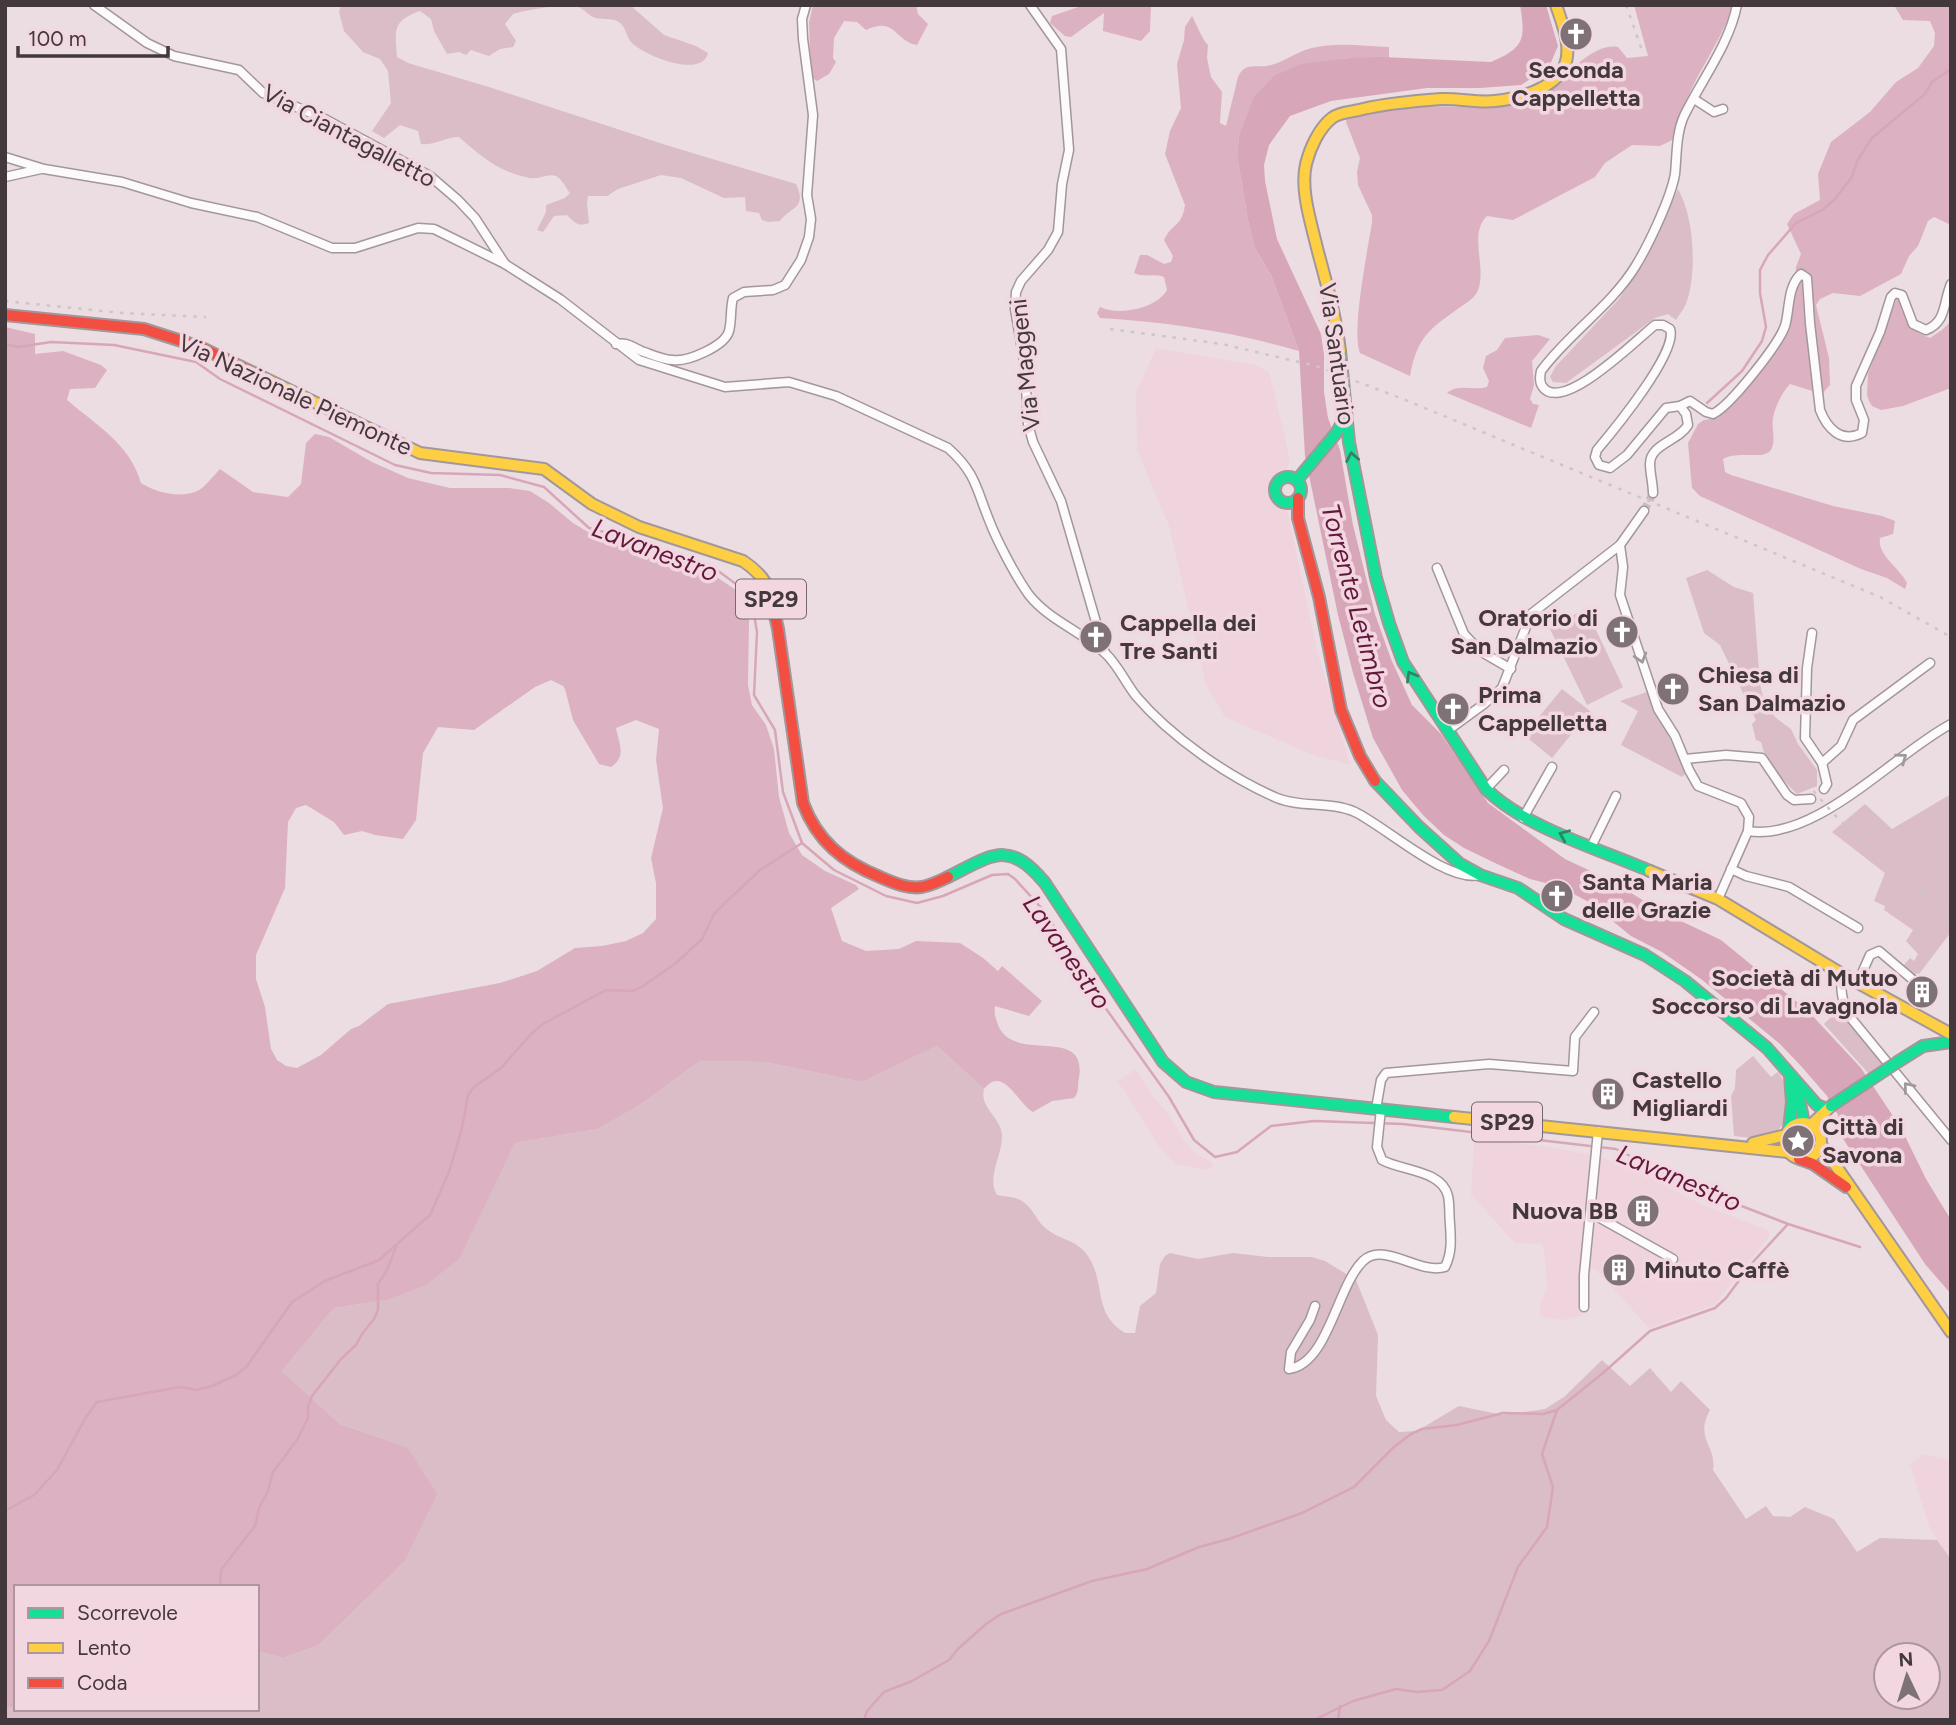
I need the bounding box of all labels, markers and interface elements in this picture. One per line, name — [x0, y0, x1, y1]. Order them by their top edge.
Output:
scale bar — [18, 14, 168, 58]
church icon: Seconda Cappelletta — [1557, 15, 1595, 53]
text: 100 m — [28, 26, 87, 51]
place label: Seconda Cappelletta — [1511, 55, 1641, 112]
street label: Via Ciantagalletto — [258, 78, 441, 193]
street label: Via Santuario — [1313, 281, 1362, 427]
street label: Via Maggeni — [1003, 297, 1046, 433]
street label: Via Nazionale Piemonte — [174, 328, 417, 462]
one-way arrow — [1345, 451, 1360, 463]
water label: Torrente Letimbro — [1314, 500, 1400, 712]
water label: Lavanestro — [588, 511, 722, 589]
road number: SP29 — [736, 580, 806, 618]
place label: Oratorio di San Dalmazio — [1450, 603, 1598, 660]
place label: Cappella dei Tre Santi — [1120, 608, 1257, 665]
church icon: Oratorio di San Dalmazio — [1603, 613, 1641, 651]
church icon: Cappella dei Tre Santi — [1077, 618, 1115, 656]
one-way arrow — [1633, 652, 1648, 664]
place label: Chiesa di San Dalmazio — [1698, 660, 1846, 717]
one-way arrow — [1407, 670, 1420, 683]
church icon: Chiesa di San Dalmazio — [1654, 670, 1692, 708]
place label: Prima Cappelletta — [1478, 680, 1607, 737]
church icon: Prima Cappelletta — [1434, 690, 1472, 728]
one-way arrow — [1894, 754, 1907, 766]
one-way arrow — [1559, 830, 1571, 844]
place label: Santa Maria delle Grazie — [1582, 867, 1712, 924]
church icon: Santa Maria delle Grazie — [1538, 877, 1576, 915]
water label: Lavanestro — [1016, 889, 1118, 1015]
place label: Società di Mutuo Soccorso di Lavagnola — [1651, 963, 1898, 1020]
building icon: Società di Mutuo Soccorso di Lavagnola — [1903, 973, 1941, 1011]
place label: Castello Migliardi — [1632, 1065, 1728, 1122]
building icon: Castello Migliardi — [1589, 1075, 1627, 1113]
one-way arrow — [1904, 1082, 1916, 1095]
road number: SP29 — [1472, 1102, 1542, 1142]
place label: Città di Savona — [1822, 1112, 1904, 1169]
place icon: Città di Savona — [1779, 1122, 1817, 1160]
water label: Lavanestro — [1612, 1137, 1746, 1219]
building icon: Nuova BB — [1624, 1192, 1662, 1230]
place label: Nuova BB — [1512, 1196, 1618, 1225]
building icon: Minuto Caffè — [1600, 1251, 1638, 1289]
place label: Minuto Caffè — [1644, 1255, 1789, 1284]
legend — [14, 1585, 259, 1711]
text: Scorrevole — [77, 1600, 178, 1625]
text: Lento — [77, 1635, 131, 1660]
north arrow — [1872, 1641, 1942, 1711]
text: N — [1898, 1648, 1914, 1672]
text: Coda — [77, 1670, 127, 1695]

